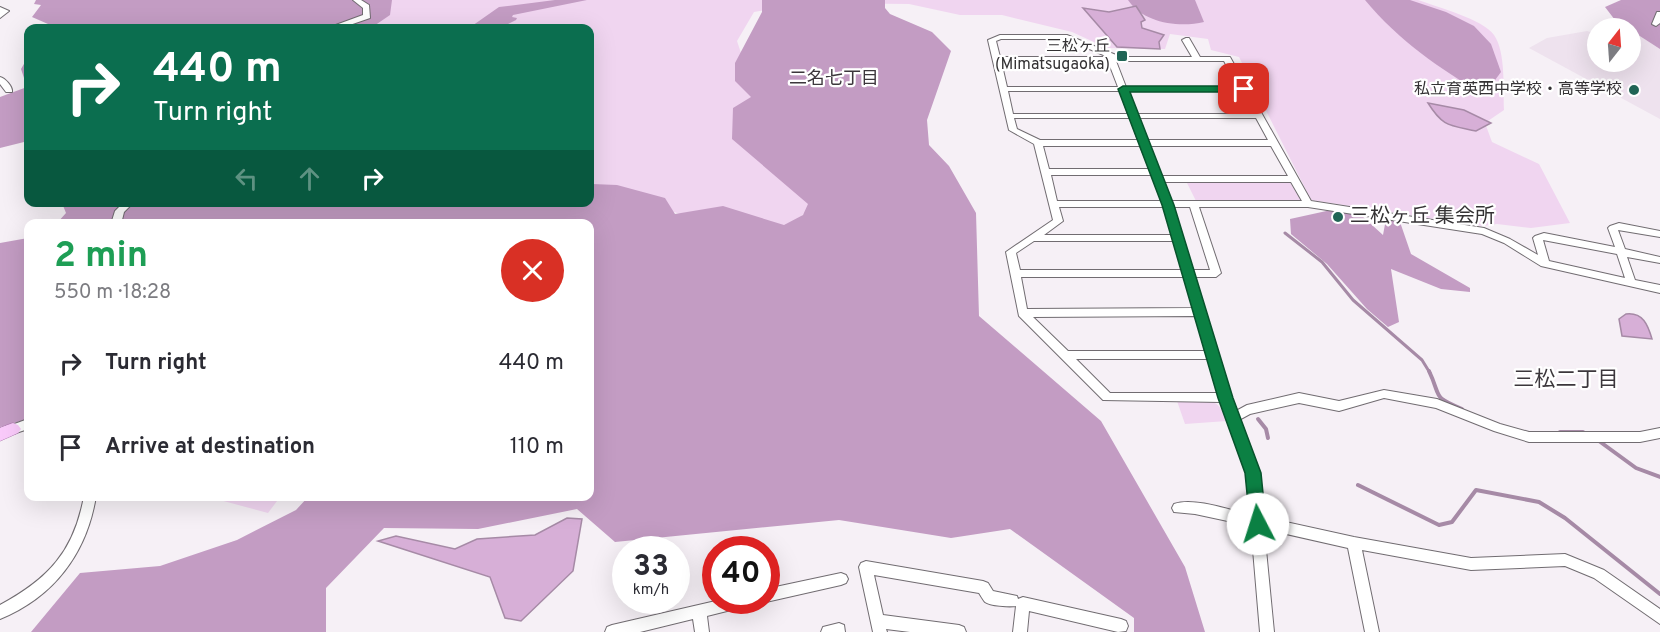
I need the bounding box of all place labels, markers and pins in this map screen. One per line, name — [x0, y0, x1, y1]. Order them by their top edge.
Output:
place label: 三松ヶ丘 (Mimatsugaoka) — [995, 37, 1110, 75]
marker: 三松ヶ丘 (Mimatsugaoka) — [1115, 49, 1129, 63]
pin — [1218, 63, 1269, 114]
place label: 私立育英西中学校・高等学校 — [1414, 80, 1622, 100]
marker: 私立育英西中学校・高等学校 — [1627, 83, 1641, 97]
place label: 三松ヶ丘 集会所 — [1350, 204, 1495, 230]
marker: 三松ヶ丘 集会所 — [1331, 210, 1345, 224]

